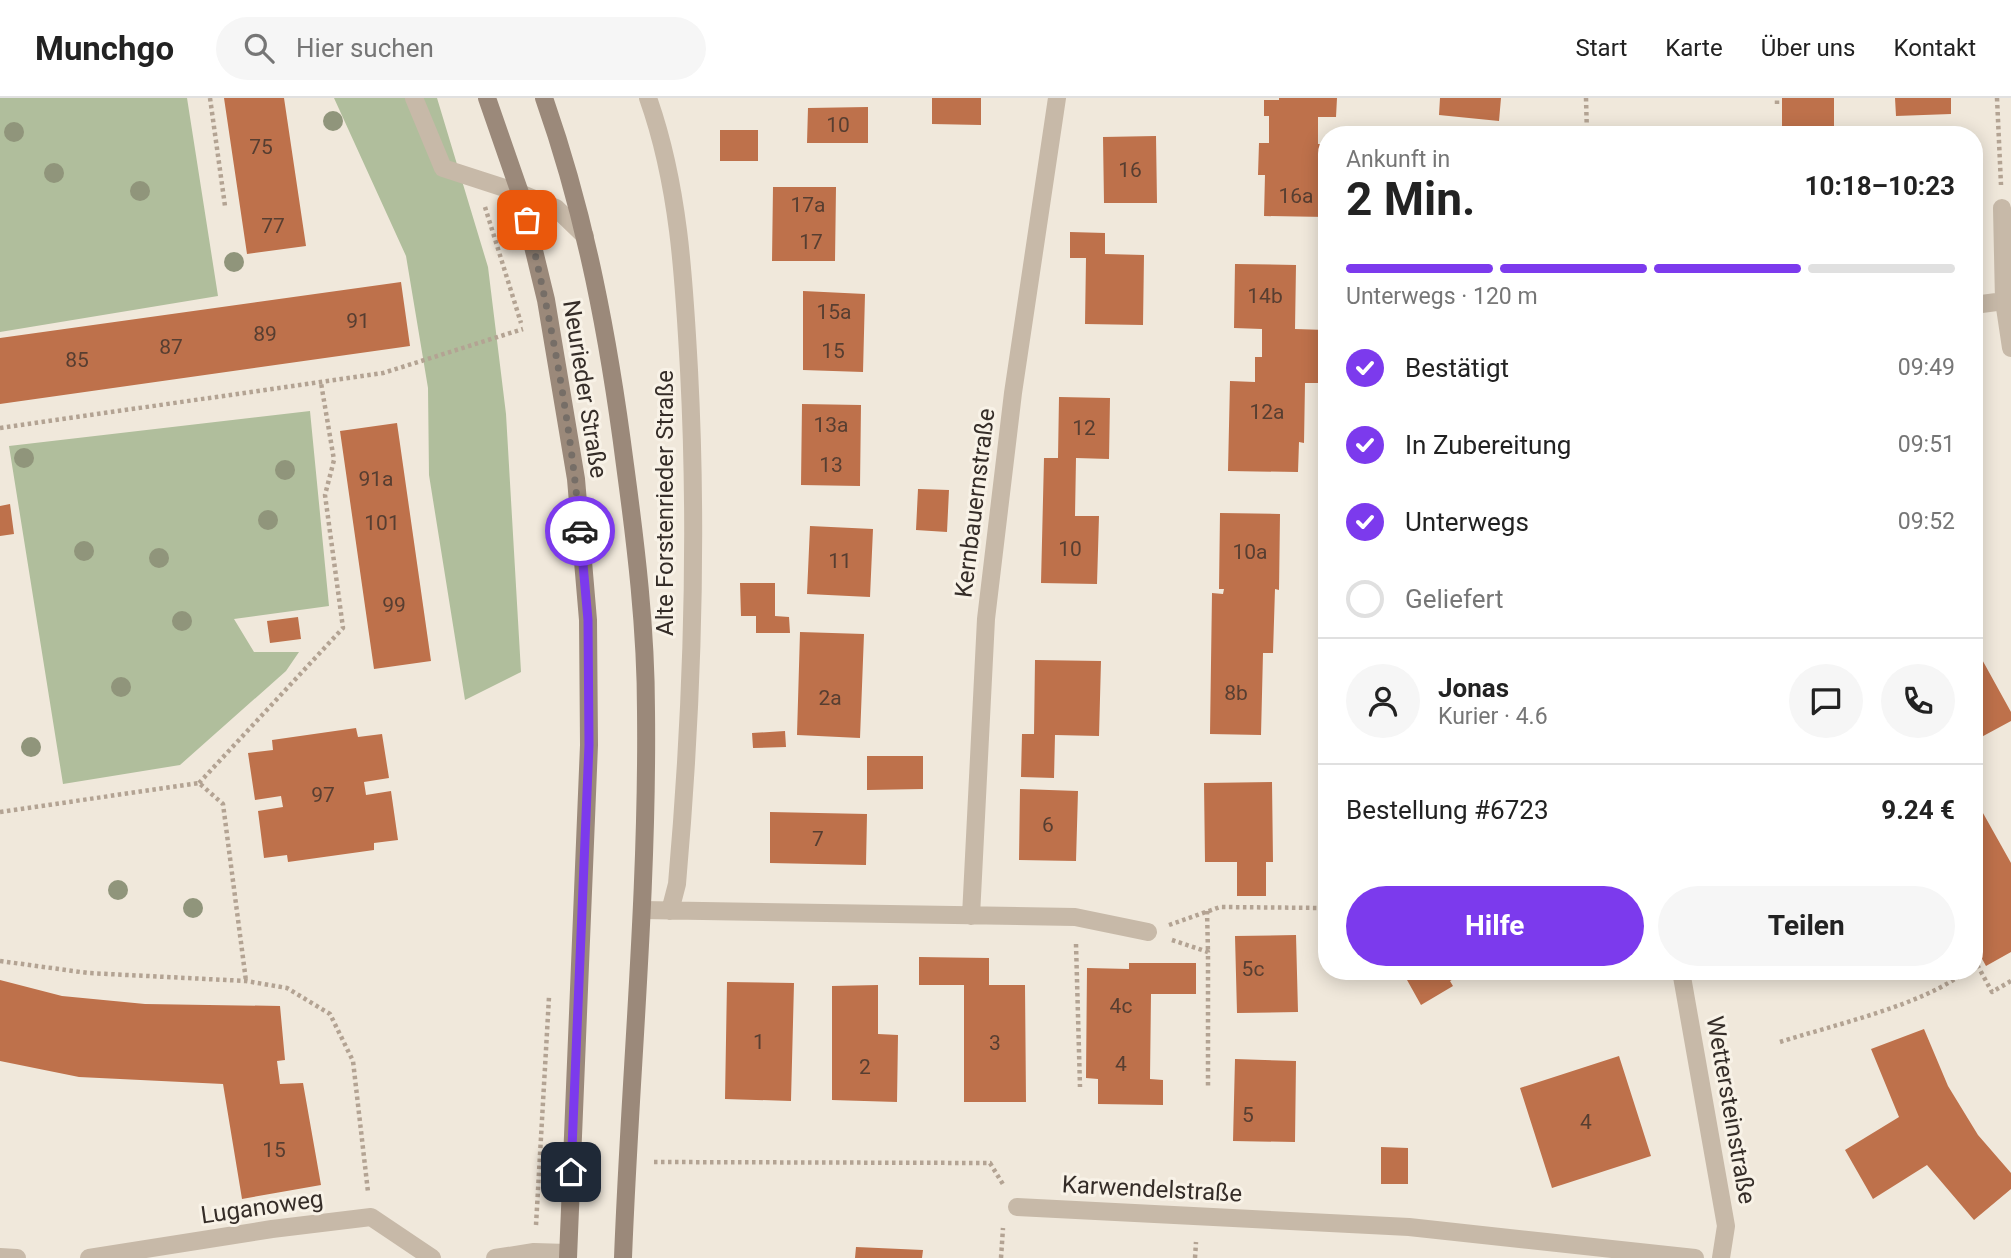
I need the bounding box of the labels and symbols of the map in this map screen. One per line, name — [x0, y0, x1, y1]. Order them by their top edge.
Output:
house number: 10 — [826, 113, 850, 137]
house number: 75 — [249, 135, 273, 159]
house number: 16 — [1118, 158, 1142, 182]
house number: 16a — [1278, 184, 1314, 208]
pin — [497, 190, 557, 250]
house number: 17a — [790, 193, 826, 217]
house number: 77 — [261, 214, 285, 238]
house number: 17 — [799, 230, 823, 254]
house number: 14b — [1247, 284, 1283, 308]
street label: Neurieder Straße — [557, 298, 613, 480]
house number: 15a — [816, 300, 852, 324]
house number: 91 — [346, 309, 370, 333]
house number: 89 — [253, 322, 277, 346]
house number: 87 — [159, 335, 183, 359]
house number: 15 — [821, 339, 845, 363]
house number: 85 — [65, 348, 89, 372]
street label: Alte Forstenrieder Straße — [651, 370, 679, 636]
house number: 12a — [1249, 400, 1285, 424]
street label: Kernbauernstraße — [949, 407, 1001, 599]
house number: 13a — [813, 413, 849, 437]
house number: 12 — [1072, 416, 1096, 440]
house number: 13 — [819, 453, 843, 477]
house number: 91a — [358, 467, 394, 491]
courier — [545, 496, 615, 566]
house number: 101 — [364, 511, 400, 535]
house number: 10 — [1058, 537, 1082, 561]
house number: 10a — [1232, 540, 1268, 564]
house number: 11 — [828, 549, 852, 573]
house number: 99 — [382, 593, 406, 617]
house number: 8b — [1224, 681, 1248, 705]
house number: 2a — [818, 686, 842, 710]
house number: 97 — [311, 783, 335, 807]
house number: 6 — [1042, 813, 1054, 837]
house number: 7 — [812, 827, 824, 851]
house number: 5c — [1242, 957, 1264, 981]
house number: 4c — [1110, 994, 1132, 1018]
street label: Wettersteinstraße — [1701, 1014, 1761, 1206]
house number: 1 — [753, 1030, 765, 1054]
house number: 3 — [989, 1031, 1001, 1055]
house number: 4 — [1115, 1052, 1127, 1076]
house number: 2 — [859, 1055, 871, 1079]
house number: 5 — [1242, 1103, 1254, 1127]
house number: 4 — [1580, 1110, 1592, 1134]
house number: 15 — [262, 1138, 286, 1162]
pin — [541, 1142, 601, 1202]
street label: Karwendelstraße — [1061, 1170, 1243, 1208]
street label: Luganoweg — [199, 1185, 325, 1229]

